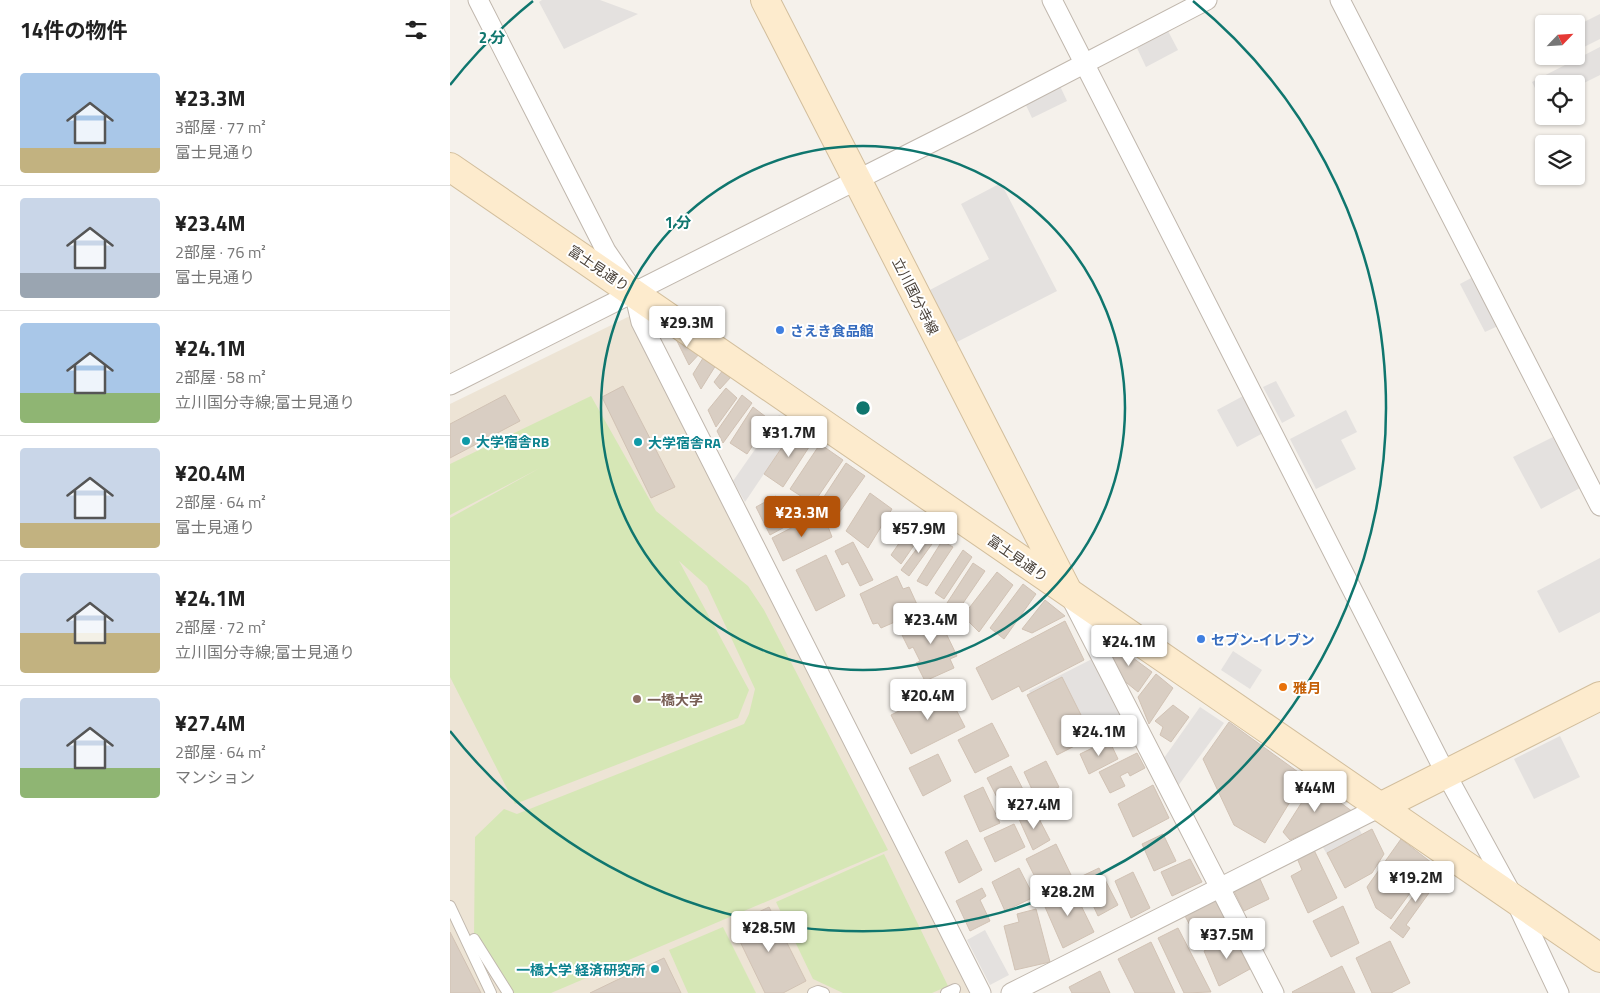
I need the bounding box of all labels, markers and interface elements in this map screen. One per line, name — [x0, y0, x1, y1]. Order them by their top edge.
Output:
text: 14件の物件 — [20, 14, 128, 46]
north arrow — [1535, 15, 1585, 65]
map controls — [1535, 15, 1585, 185]
icon: filters — [402, 16, 430, 44]
text: 2 分 — [479, 26, 505, 49]
button: locate — [1535, 75, 1585, 125]
text: ¥23.3M — [175, 82, 245, 114]
icon: home — [60, 93, 120, 153]
text: 3部屋 · 77 m² — [175, 115, 266, 139]
button: layers — [1535, 135, 1585, 185]
text: 富士見通り — [175, 140, 255, 164]
text: ¥23.4M — [175, 207, 245, 239]
text: 1 分 — [665, 211, 691, 234]
icon: home — [60, 218, 120, 278]
text: 2部屋 · 76 m² — [175, 240, 266, 264]
street label: 富士見通り — [564, 240, 634, 296]
street label: 立川国分寺線 — [888, 254, 944, 338]
text: 富士見通り — [175, 265, 255, 289]
pin: ¥29.3M — [646, 306, 728, 348]
text: ¥29.3M — [660, 310, 714, 334]
place label: さえき食品館 — [790, 320, 874, 341]
marker: さえき食品館 — [774, 324, 786, 336]
text: ¥24.1M — [175, 332, 245, 364]
icon: home — [60, 343, 120, 403]
text: 2部屋 · 58 m² — [175, 365, 266, 389]
text: 立川国分寺線;富士見通り — [175, 390, 355, 414]
centre of rings — [854, 399, 872, 417]
pin: ¥31.7M — [748, 416, 830, 458]
text: ¥31.7M — [762, 420, 816, 444]
place label: 大学宿舎RB — [476, 431, 549, 452]
place label: 大学宿舎RA — [648, 432, 722, 453]
marker: 大学宿舎RB — [460, 435, 472, 447]
marker: 大学宿舎RA — [632, 436, 644, 448]
text: ¥20.4M — [175, 457, 245, 489]
icon: home — [60, 468, 120, 528]
text: 2部屋 · 64 m² — [175, 490, 266, 514]
pin: ¥23.3M — [761, 496, 843, 538]
text: ¥23.3M — [775, 500, 829, 524]
pin: ¥57.9M — [878, 512, 960, 554]
text: 富士見通り — [175, 515, 255, 539]
text: ¥57.9M — [892, 516, 946, 540]
street label: 富士見通り — [983, 529, 1053, 587]
text: ¥24.1M — [175, 582, 245, 614]
icon: home — [60, 593, 120, 653]
pin: ¥23.4M — [890, 602, 972, 645]
text: ¥23.4M — [904, 607, 958, 631]
text: 2部屋 · 72 m² — [175, 615, 266, 639]
pin: ¥24.1M — [1088, 624, 1170, 667]
text: ¥24.1M — [1102, 629, 1156, 653]
place label: セブン-イレブン — [1211, 629, 1315, 650]
marker: セブン-イレブン — [1195, 633, 1207, 645]
text: 立川国分寺線;富士見通り — [175, 640, 355, 664]
place label: 雅月 — [1293, 677, 1321, 698]
pin: ¥20.4M — [887, 678, 969, 721]
marker: 雅月 — [1277, 681, 1289, 693]
text: ¥20.4M — [901, 683, 955, 707]
place label: 一橋大学 — [647, 689, 703, 710]
marker: 一橋大学 — [631, 693, 643, 705]
text: ¥27.4M — [175, 707, 245, 739]
pin: ¥24.1M — [1058, 714, 1140, 757]
icon: home — [60, 718, 120, 778]
text: ¥24.1M — [1072, 719, 1126, 743]
text: 2部屋 · 64 m² — [175, 740, 266, 764]
text: マンション — [175, 765, 255, 789]
pin: ¥44M — [1285, 770, 1345, 813]
text: ¥44M — [1295, 775, 1335, 799]
pin: ¥27.4M — [993, 788, 1075, 830]
text: ¥27.4M — [1007, 792, 1061, 816]
pin: ¥19.2M — [1375, 860, 1457, 903]
text: ¥19.2M — [1389, 865, 1443, 889]
pin: ¥28.2M — [1027, 874, 1109, 917]
text: ¥28.2M — [1041, 879, 1095, 903]
pin: ¥28.5M — [728, 910, 810, 953]
text: ¥28.5M — [742, 915, 796, 939]
pin: ¥37.5M — [1186, 918, 1268, 960]
text: ¥37.5M — [1200, 922, 1254, 946]
place label: 一橋大学 経済研究所 — [516, 959, 645, 980]
marker: 一橋大学 経済研究所 — [649, 963, 661, 975]

